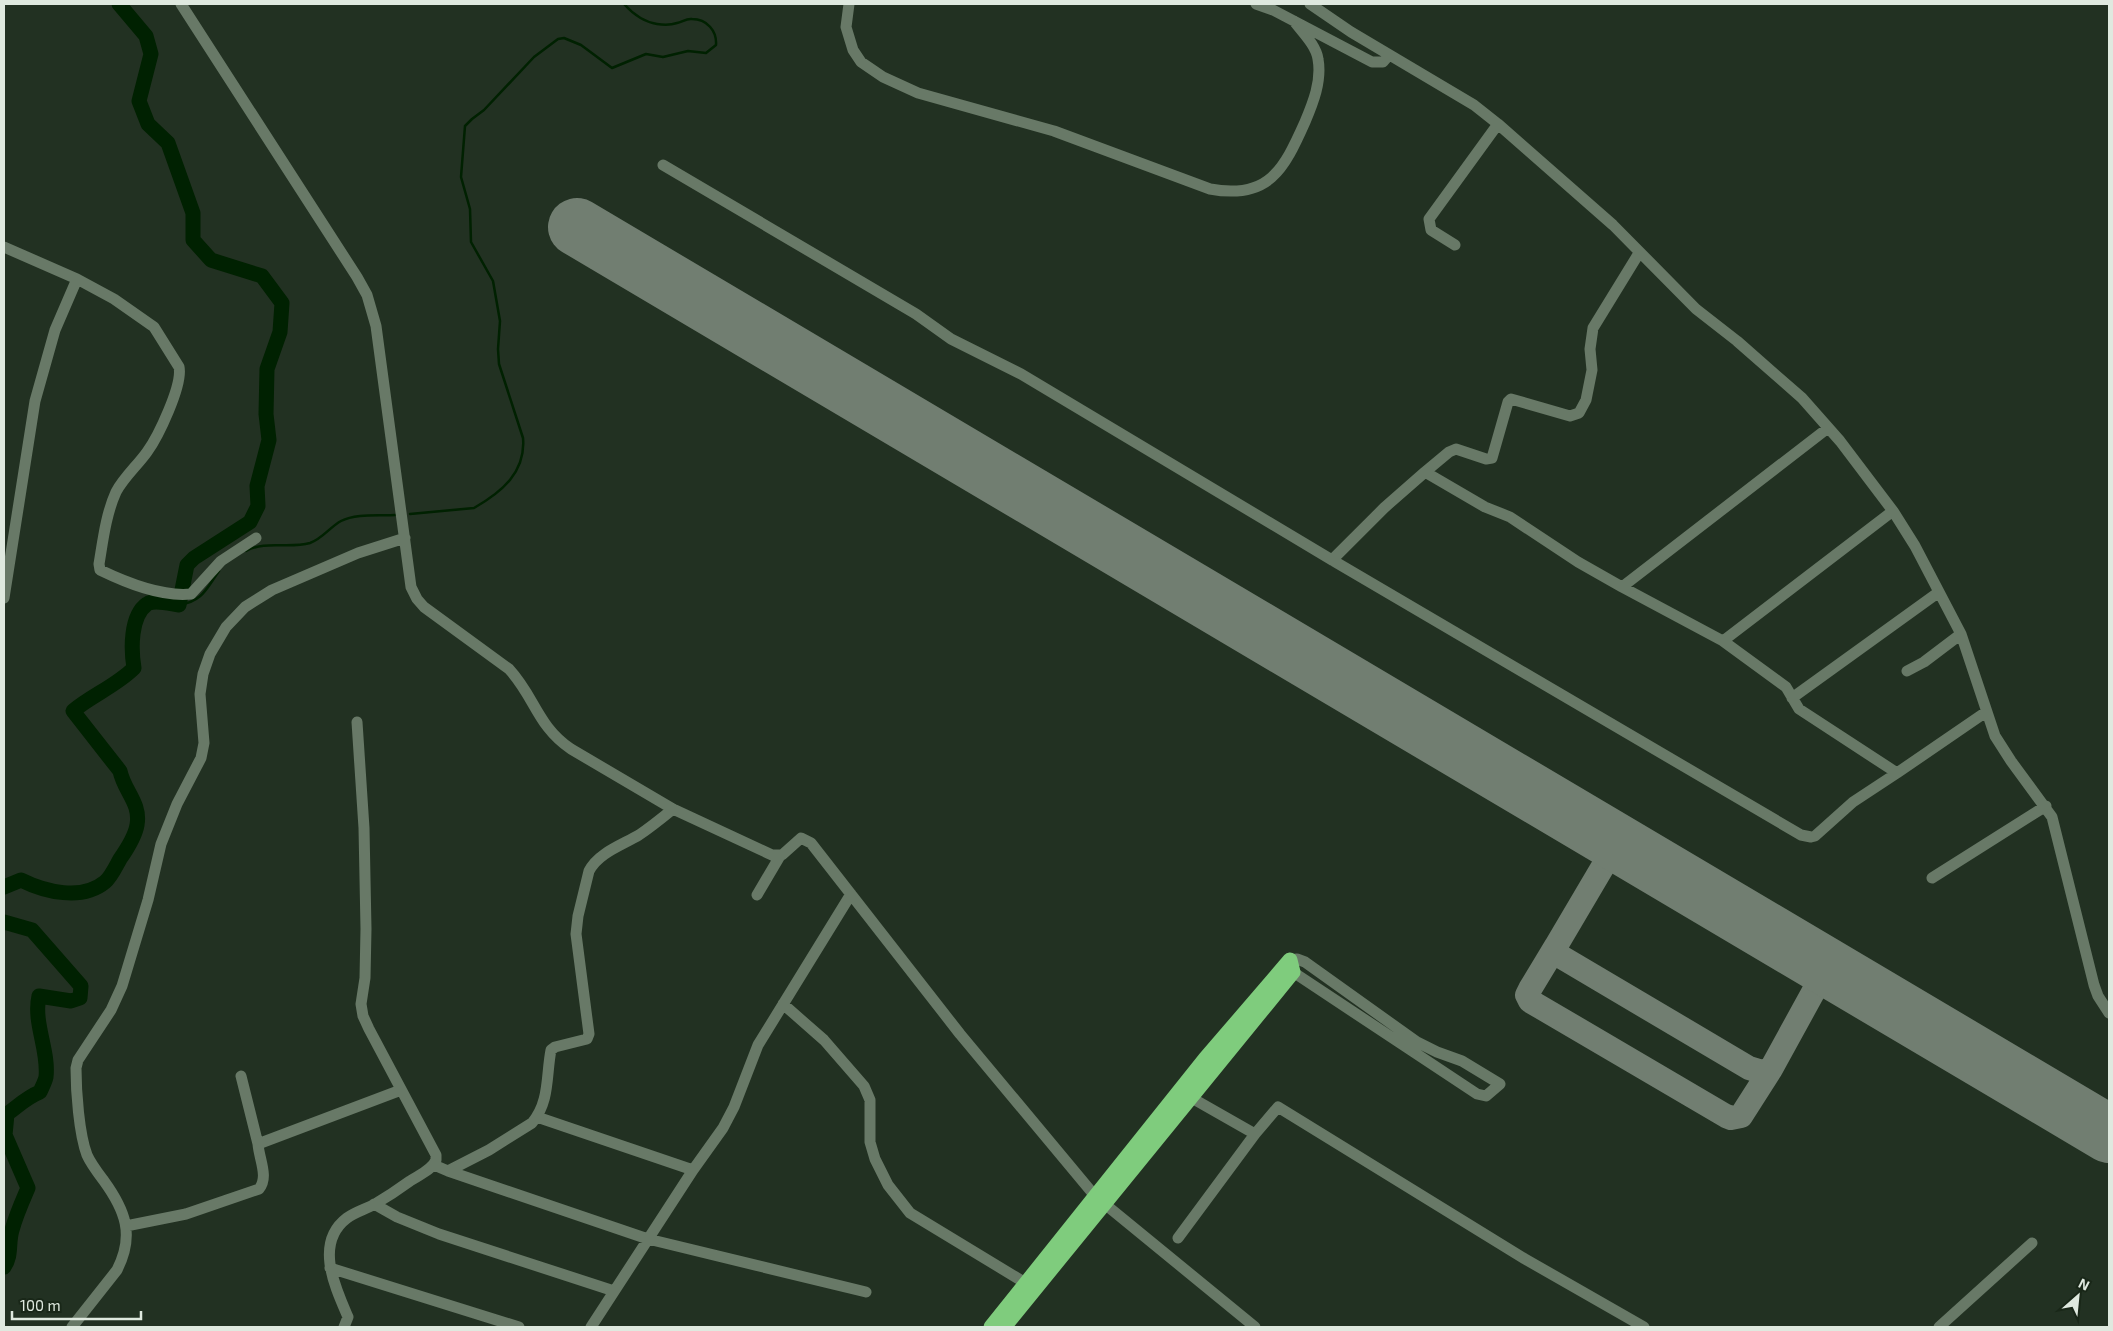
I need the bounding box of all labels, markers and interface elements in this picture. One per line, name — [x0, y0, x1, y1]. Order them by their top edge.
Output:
north arrow — [2053, 1271, 2103, 1321]
text: N — [2076, 1274, 2092, 1294]
scale bar — [12, 1288, 141, 1320]
text: 100 m — [20, 1296, 61, 1314]

